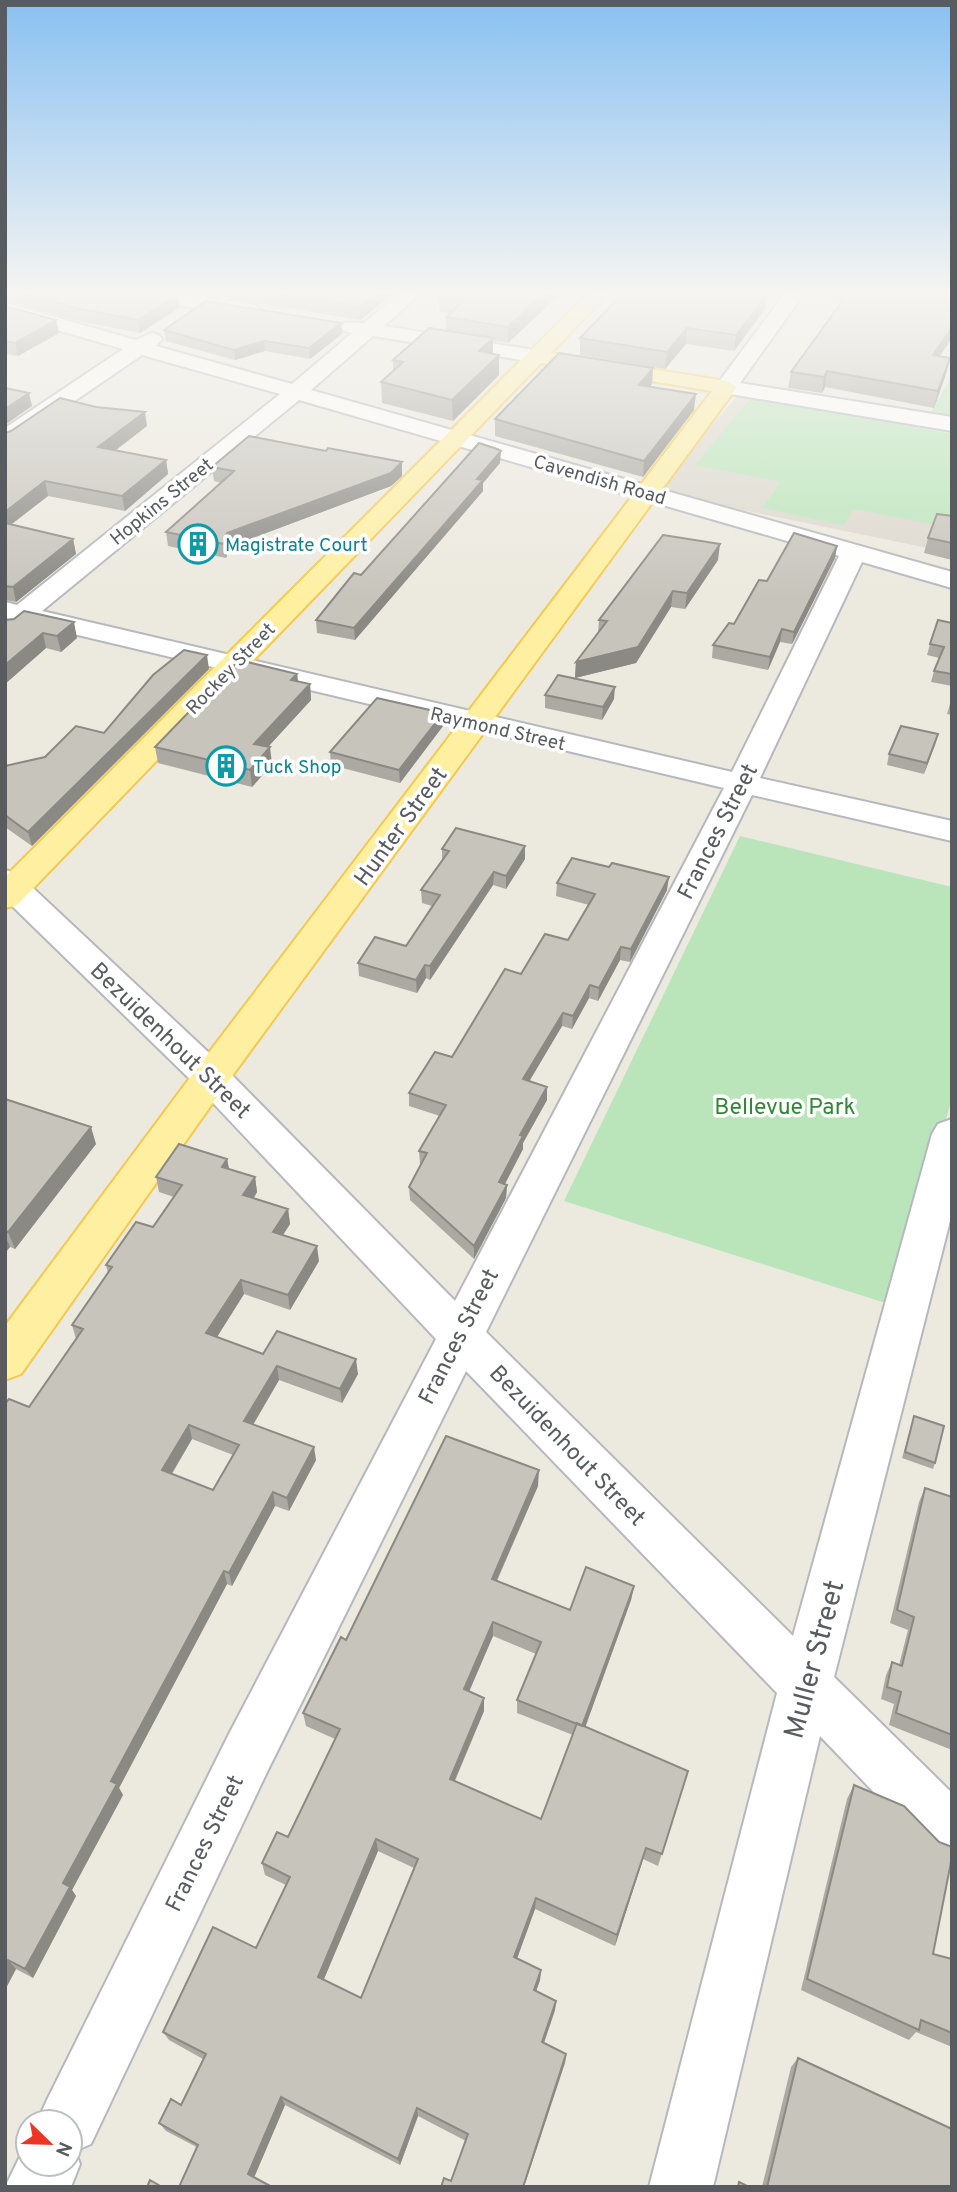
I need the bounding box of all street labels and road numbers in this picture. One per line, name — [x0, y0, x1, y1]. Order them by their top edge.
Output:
street label: Cavendish Road — [530, 451, 669, 511]
street label: Hopkins Street — [106, 454, 219, 551]
street label: Rockey Street — [182, 618, 281, 720]
street label: Raymond Street — [428, 703, 567, 757]
street label: Frances Street — [673, 759, 766, 905]
street label: Hunter Street — [349, 762, 455, 893]
street label: Bezuidenhout Street — [83, 957, 256, 1126]
street label: Frances Street — [414, 1264, 507, 1410]
street label: Bezuidenhout Street — [482, 1360, 651, 1533]
street label: Muller Street — [777, 1576, 854, 1743]
street label: Frances Street — [161, 1771, 252, 1917]

